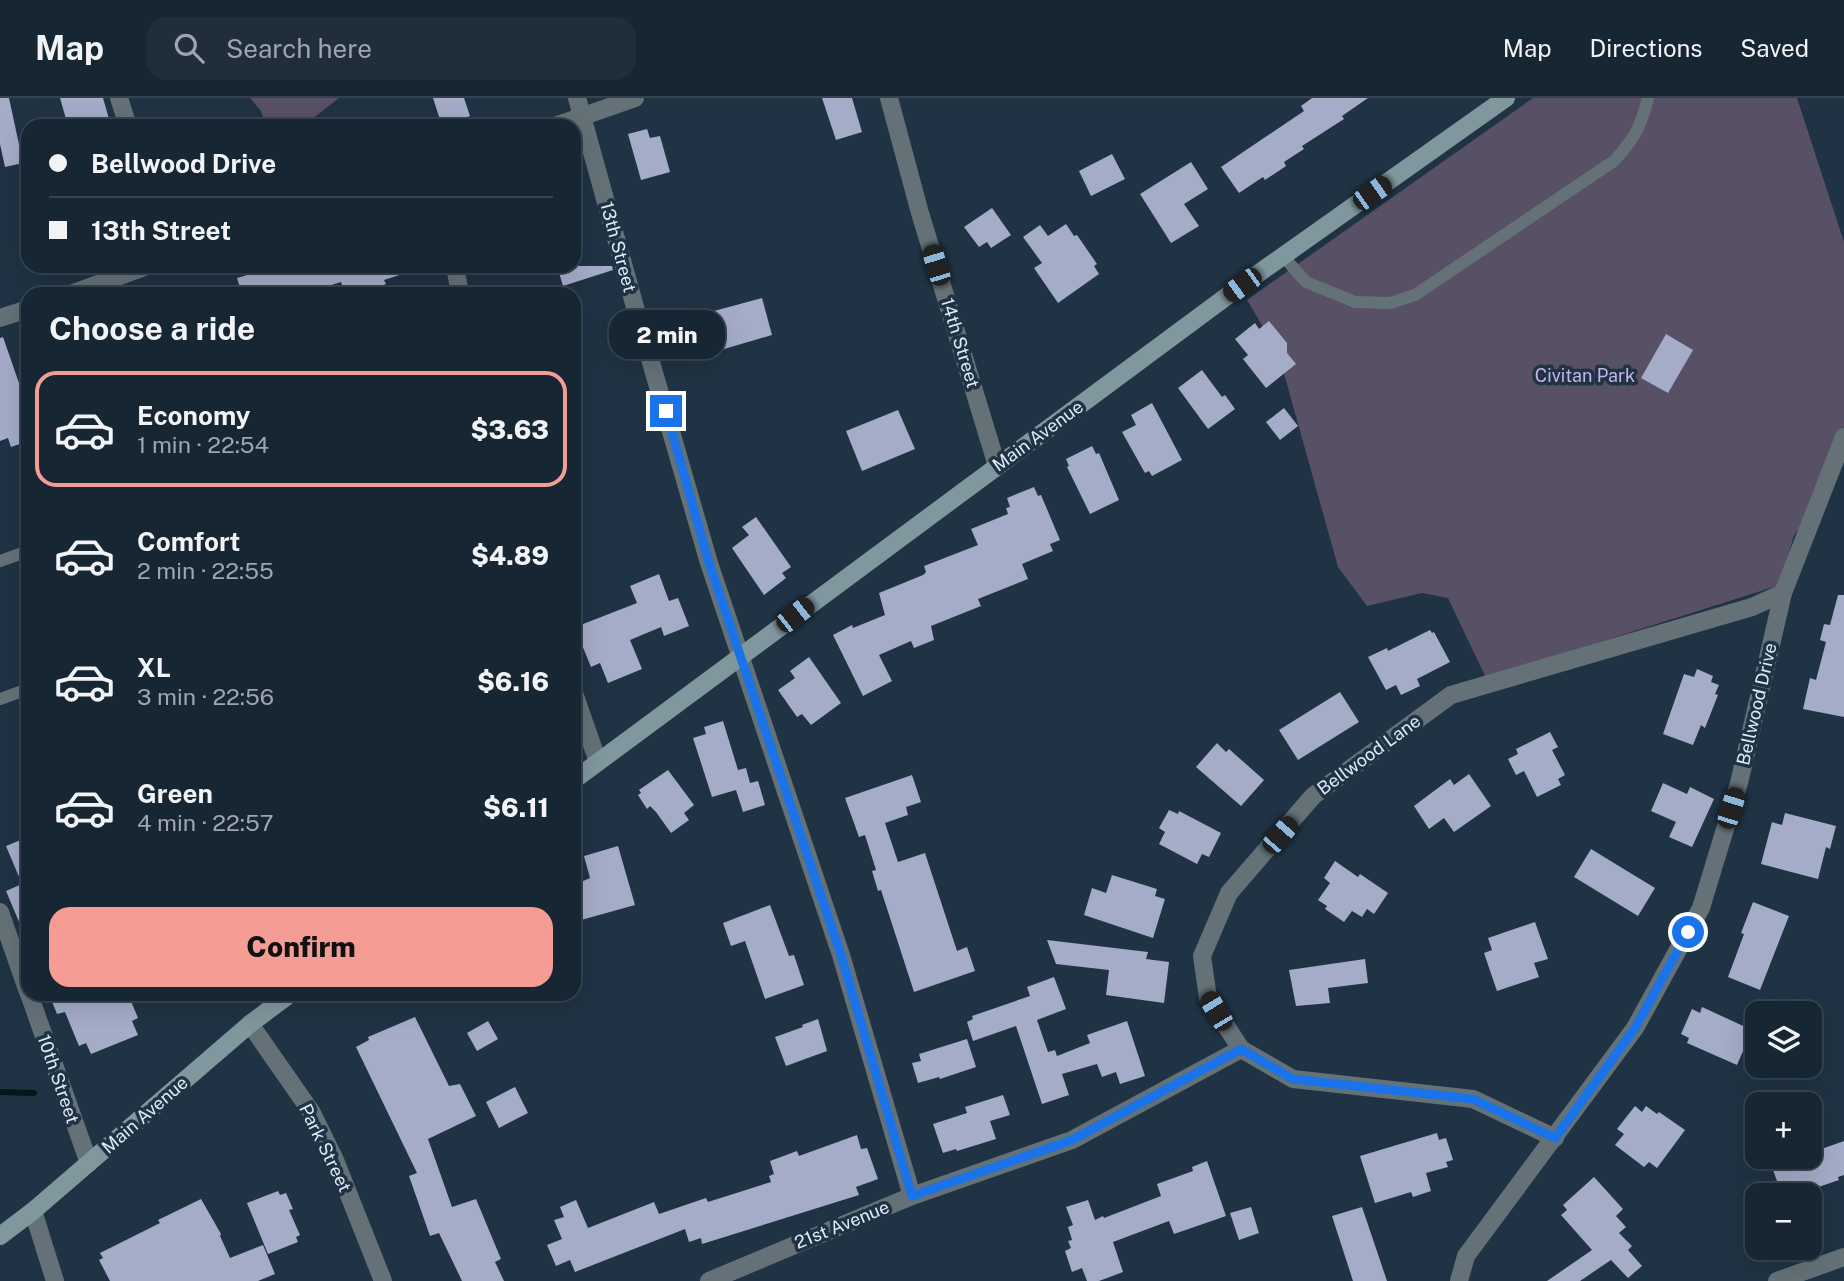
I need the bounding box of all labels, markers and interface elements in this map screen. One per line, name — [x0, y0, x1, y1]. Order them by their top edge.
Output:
search box — [146, 17, 636, 80]
text: Map — [35, 29, 104, 67]
icon: search — [170, 29, 208, 67]
text: Search here — [226, 33, 372, 64]
text: Map — [1503, 34, 1552, 62]
text: Directions — [1590, 34, 1702, 62]
text: Saved — [1740, 34, 1809, 62]
text: Bellwood Drive — [91, 148, 276, 179]
car — [1349, 172, 1396, 214]
street label: 13th Street — [596, 199, 641, 295]
text: 13th Street — [91, 215, 231, 246]
car — [920, 242, 953, 288]
car — [1219, 264, 1266, 306]
street label: 14th Street — [937, 295, 984, 390]
text: Choose a ride — [49, 310, 255, 347]
callout: 2 min — [608, 310, 724, 358]
text: 2 min — [636, 321, 698, 348]
park label: Civitan Park — [1535, 365, 1635, 386]
route end — [650, 395, 682, 427]
street label: Main Avenue — [988, 396, 1087, 476]
icon: car — [53, 398, 116, 461]
text: Economy — [137, 400, 250, 431]
text: $3.63 — [471, 414, 549, 445]
text: 1 min · 22:54 — [137, 431, 269, 458]
icon: car — [53, 524, 116, 587]
text: Comfort — [137, 526, 240, 557]
text: $4.89 — [471, 540, 549, 571]
text: 2 min · 22:55 — [137, 557, 274, 584]
car — [772, 594, 819, 636]
street label: Bellwood Drive — [1732, 641, 1781, 767]
icon: car — [53, 650, 116, 713]
text: XL — [137, 652, 171, 683]
text: $6.16 — [477, 666, 549, 697]
text: 3 min · 22:56 — [137, 683, 274, 710]
street label: Bellwood Lane — [1313, 710, 1424, 799]
icon: car — [53, 776, 116, 839]
text: Green — [137, 778, 213, 809]
car — [1715, 785, 1748, 831]
text: $6.11 — [483, 792, 549, 823]
text: 4 min · 22:57 — [137, 809, 274, 836]
car — [1259, 812, 1302, 858]
button: Confirm — [49, 907, 553, 987]
route start — [1672, 916, 1704, 948]
car — [1197, 988, 1236, 1034]
map controls — [1745, 1001, 1822, 1260]
button: layers — [1745, 1001, 1822, 1078]
street label: 10th Street — [33, 1032, 83, 1126]
street label: Main Avenue — [97, 1072, 192, 1158]
button: + — [1745, 1092, 1822, 1169]
street label: Park Street — [295, 1100, 356, 1195]
button: − — [1745, 1183, 1822, 1260]
street label: 21st Avenue — [791, 1196, 892, 1253]

